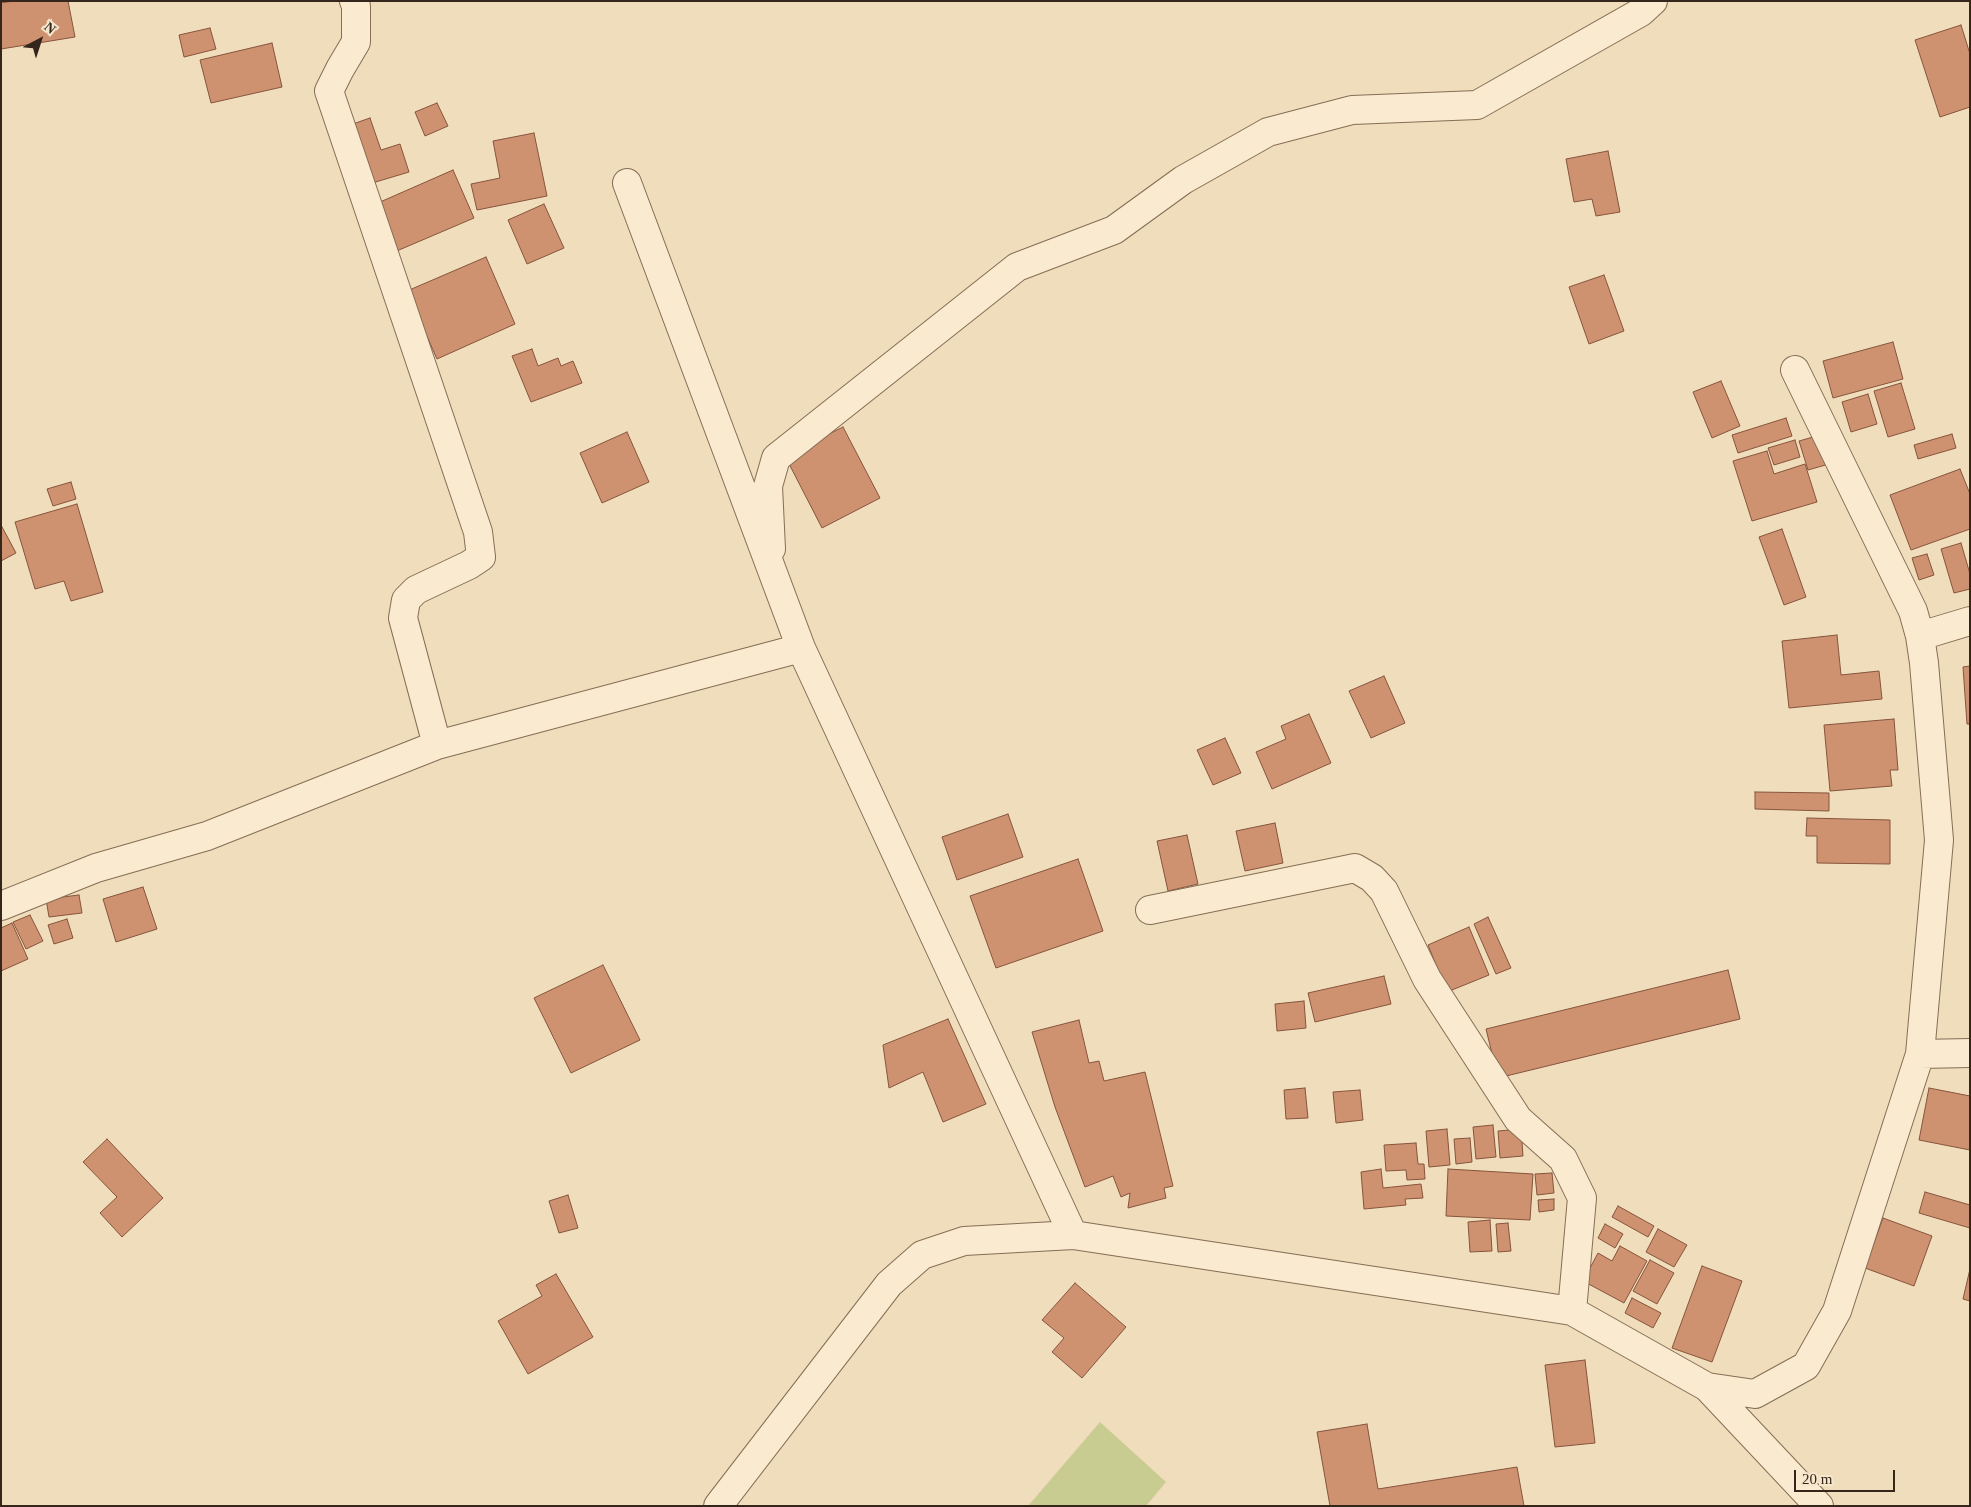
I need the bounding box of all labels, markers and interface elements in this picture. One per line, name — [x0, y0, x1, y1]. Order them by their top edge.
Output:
north arrow — [15, 15, 65, 65]
text: N — [41, 19, 59, 37]
scale bar — [1796, 1460, 1897, 1492]
text: 20 m — [1802, 1471, 1832, 1487]

